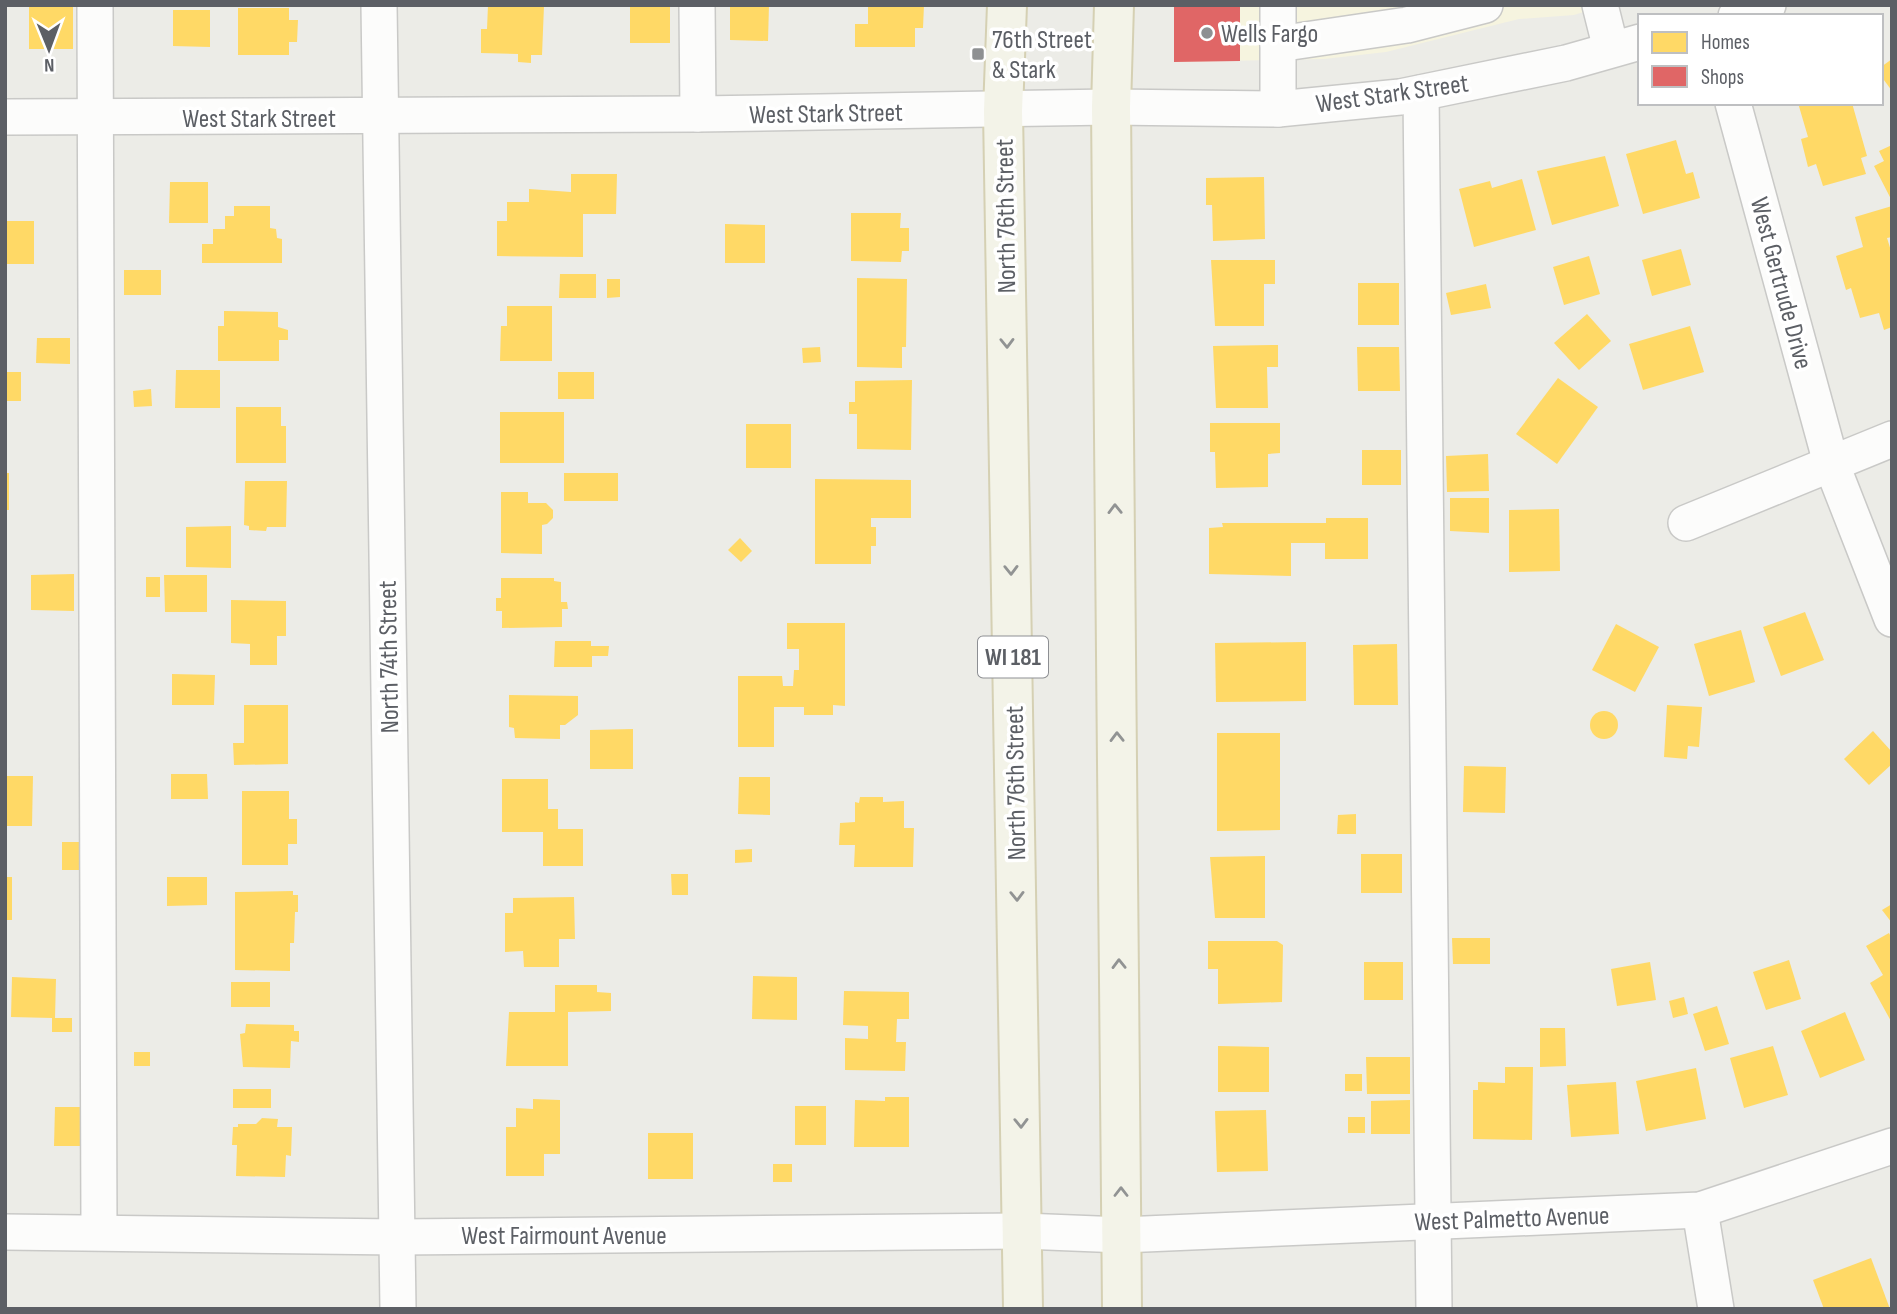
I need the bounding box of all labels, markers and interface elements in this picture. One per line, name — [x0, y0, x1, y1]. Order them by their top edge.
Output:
north arrow — [14, 14, 84, 84]
legend — [1638, 14, 1883, 105]
place label: Wells Fargo — [1221, 19, 1318, 50]
place label: 76th Street & Stark — [992, 25, 1092, 86]
marker: Wells Fargo — [1199, 25, 1215, 41]
text: Homes — [1701, 30, 1750, 55]
marker: 76th Street & Stark — [970, 46, 986, 62]
text: N — [44, 53, 55, 76]
text: Shops — [1701, 65, 1744, 90]
street label: West Stark Street — [1314, 68, 1471, 121]
street label: West Stark Street — [749, 98, 903, 131]
street label: West Stark Street — [182, 104, 336, 135]
street label: North 76th Street — [990, 138, 1023, 294]
street label: West Gertrude Drive — [1743, 194, 1818, 373]
one-way arrow — [999, 338, 1015, 349]
one-way arrow — [1107, 503, 1123, 514]
one-way arrow — [1003, 566, 1019, 576]
street label: North 74th Street — [373, 580, 406, 734]
road number: WI 181 — [978, 636, 1048, 678]
street label: North 76th Street — [1000, 705, 1033, 861]
one-way arrow — [1109, 731, 1125, 741]
one-way arrow — [1009, 891, 1025, 902]
one-way arrow — [1111, 958, 1127, 969]
one-way arrow — [1013, 1119, 1029, 1129]
one-way arrow — [1114, 1186, 1129, 1197]
street label: West Palmetto Avenue — [1414, 1201, 1610, 1238]
street label: West Fairmount Avenue — [461, 1221, 667, 1252]

